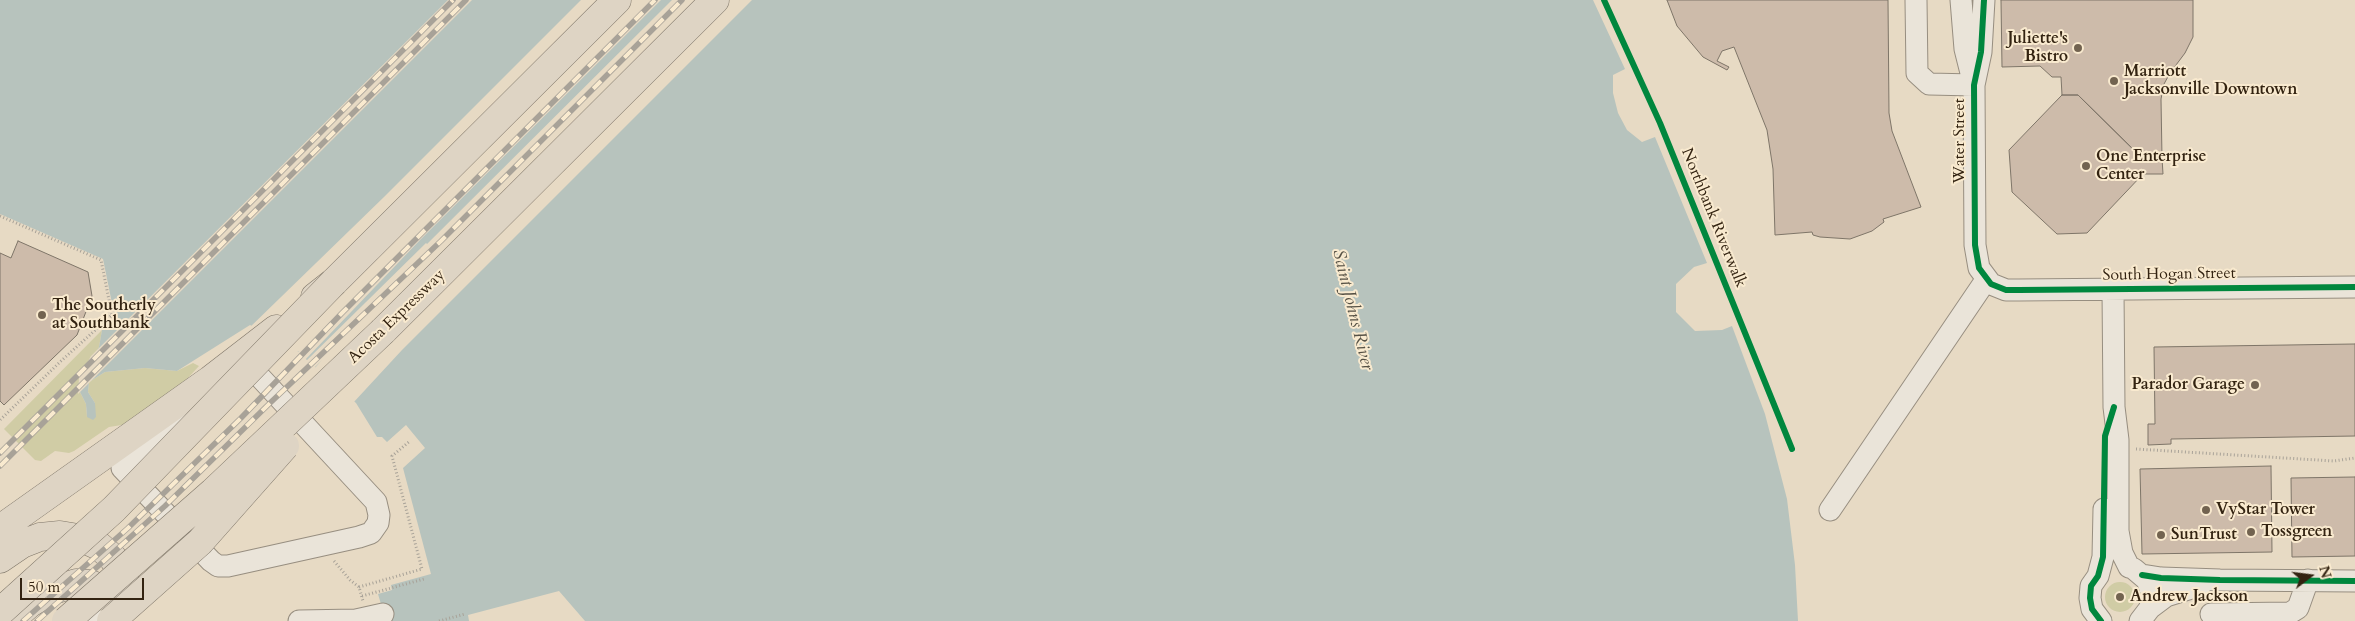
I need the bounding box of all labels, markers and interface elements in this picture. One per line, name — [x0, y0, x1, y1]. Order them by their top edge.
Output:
place label: Juliette's Bistro — [2007, 29, 2068, 67]
marker: Juliette's Bistro — [2072, 42, 2084, 54]
place label: Marriott Jacksonville Downtown — [2124, 62, 2297, 100]
marker: Marriott Jacksonville Downtown — [2108, 75, 2120, 87]
street label: Water Street — [1950, 98, 1970, 184]
street label: Northbank Riverwalk — [1676, 146, 1750, 290]
place label: One Enterprise Center — [2096, 147, 2207, 185]
marker: One Enterprise Center — [2080, 160, 2092, 172]
water label: Saint Johns River — [1327, 247, 1377, 373]
street label: South Hogan Street — [2102, 264, 2236, 286]
street label: Acosta Expressway — [345, 266, 449, 368]
place label: The Southerly at Southbank — [52, 296, 156, 334]
marker: The Southerly at Southbank — [36, 309, 48, 321]
place label: Parador Garage — [2131, 375, 2245, 395]
marker: Parador Garage — [2249, 379, 2261, 391]
place label: VyStar Tower — [2216, 500, 2315, 520]
marker: VyStar Tower — [2200, 504, 2212, 516]
place label: Tossgreen — [2261, 522, 2332, 542]
place label: SunTrust — [2171, 525, 2237, 545]
marker: Tossgreen — [2245, 526, 2257, 538]
marker: SunTrust — [2155, 529, 2167, 541]
north arrow — [2285, 551, 2335, 601]
text: N — [2314, 564, 2336, 580]
scale bar — [22, 568, 146, 600]
text: 50 m — [28, 577, 60, 597]
place label: Andrew Jackson — [2130, 587, 2248, 607]
marker: Andrew Jackson — [2114, 591, 2126, 603]

